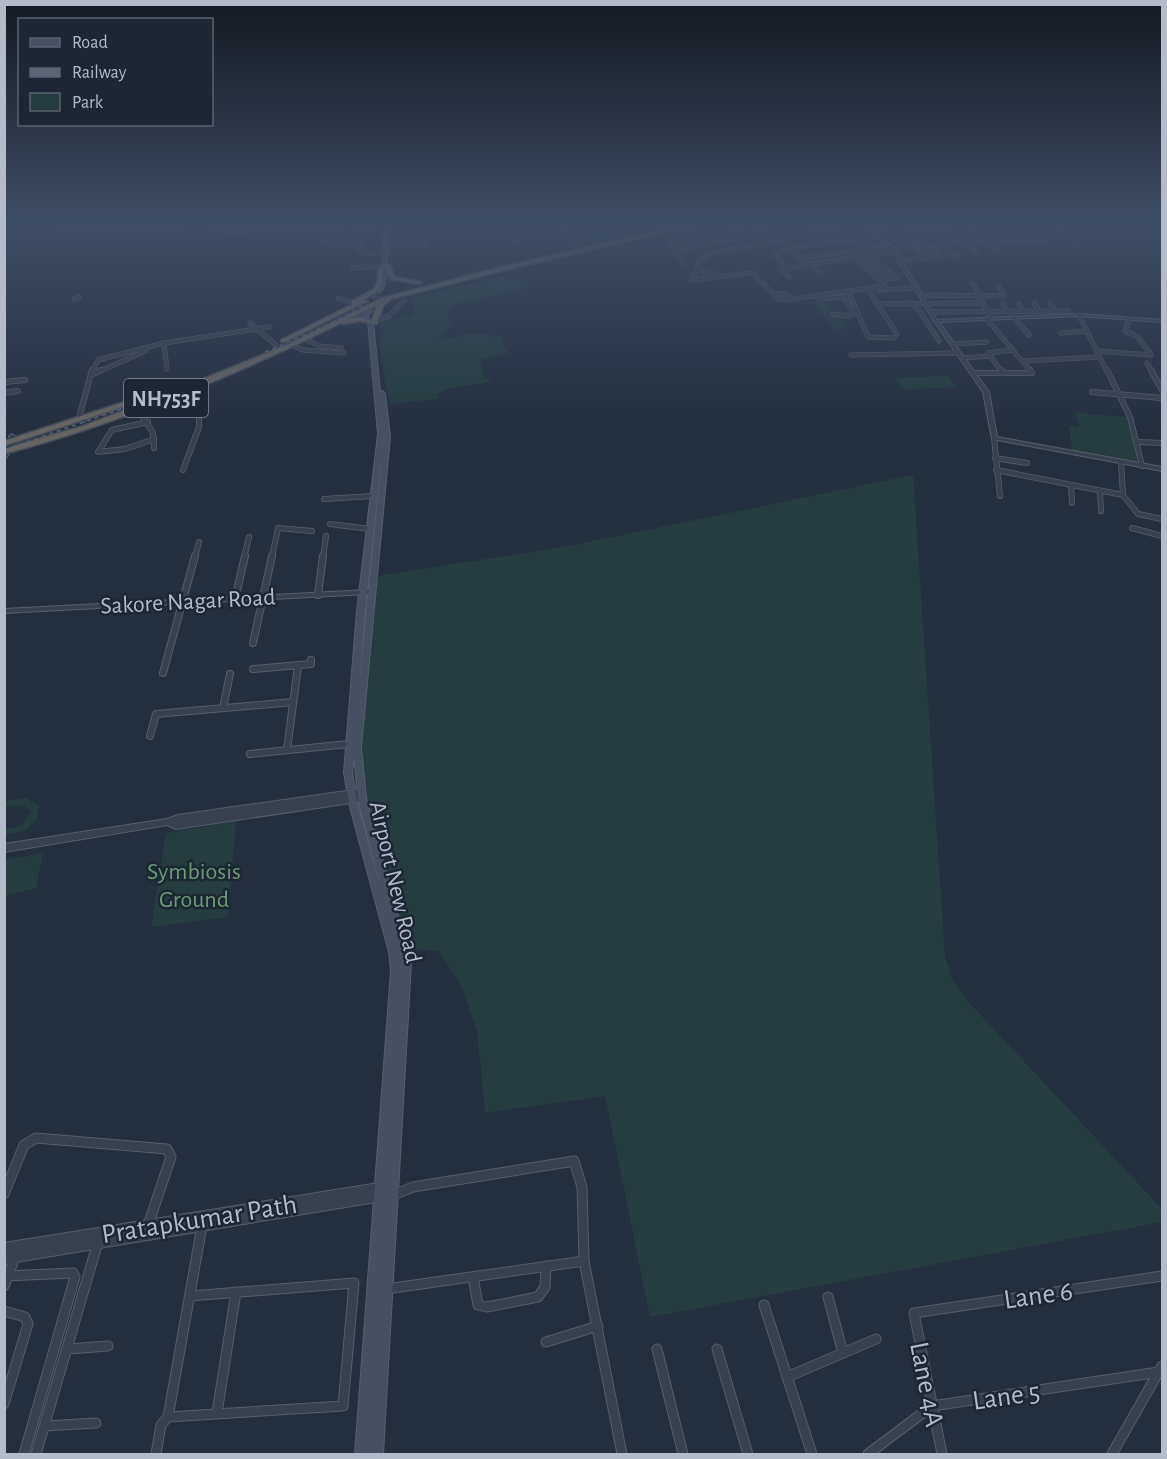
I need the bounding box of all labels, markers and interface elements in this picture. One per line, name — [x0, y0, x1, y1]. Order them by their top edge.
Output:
legend — [18, 18, 213, 126]
text: Road — [72, 34, 108, 52]
text: Railway — [72, 64, 127, 82]
text: Park — [72, 94, 104, 112]
road number: NH753F — [124, 379, 208, 417]
street label: Sakore Nagar Road — [100, 585, 276, 619]
street label: Airport New Road — [365, 799, 425, 966]
park label: Symbiosis Ground — [147, 860, 241, 912]
street label: Pratapkumar Path — [99, 1191, 299, 1249]
street label: Lane 6 — [1002, 1277, 1075, 1315]
street label: Lane 4A — [904, 1340, 948, 1429]
street label: Lane 5 — [971, 1378, 1042, 1416]

